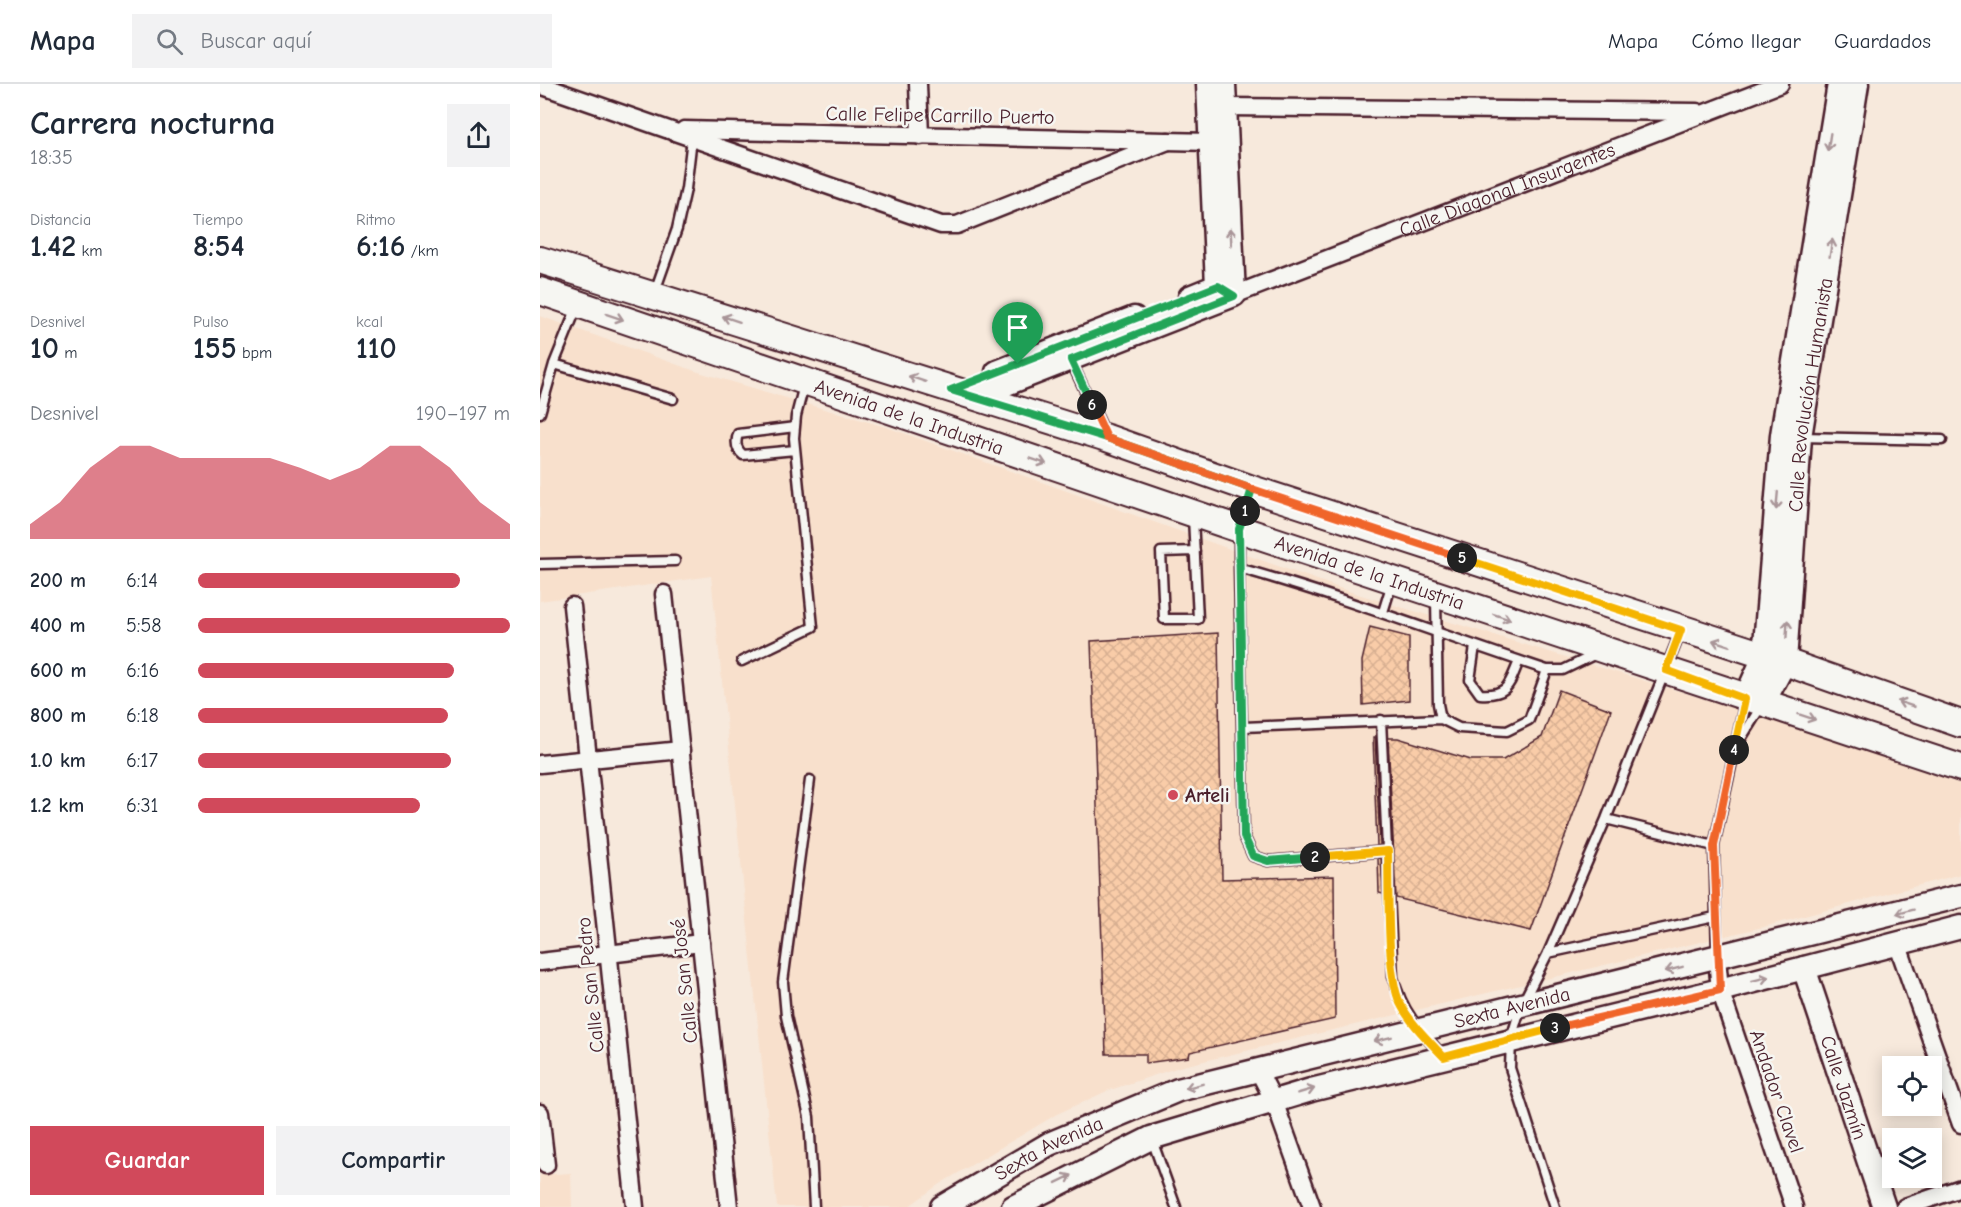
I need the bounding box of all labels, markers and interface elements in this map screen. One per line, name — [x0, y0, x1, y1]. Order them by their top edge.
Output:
search box — [132, 14, 552, 68]
text: Mapa — [30, 25, 96, 57]
icon: search — [153, 25, 186, 58]
text: Buscar aquí — [201, 28, 312, 54]
text: Mapa — [1608, 29, 1658, 53]
text: Cómo llegar — [1691, 29, 1801, 53]
text: Guardados — [1834, 29, 1931, 53]
street label: Calle Felipe Carrillo Puerto — [825, 102, 1055, 129]
text: Carrera nocturna — [30, 104, 276, 142]
button: share — [447, 104, 510, 167]
one-way arrow — [1824, 131, 1835, 151]
street label: Calle Diagonal Insurgentes — [1396, 138, 1618, 242]
text: 18:35 — [30, 146, 73, 169]
text: Distancia — [30, 211, 91, 229]
text: Tiempo — [193, 211, 243, 229]
text: Ritmo — [356, 211, 395, 229]
one-way arrow — [1226, 228, 1237, 247]
text: 1.42 — [30, 229, 76, 264]
text: 8:54 — [193, 229, 245, 264]
text: 6:16 — [356, 229, 405, 264]
one-way arrow — [1825, 238, 1836, 258]
text: km — [76, 242, 103, 260]
text: /km — [405, 242, 439, 260]
street label: Calle Revolución Humanista — [1784, 276, 1838, 513]
pin — [992, 302, 1043, 364]
icon: arrive — [1001, 311, 1034, 344]
one-way arrow — [605, 312, 624, 323]
text: Desnivel — [30, 313, 85, 331]
text: Pulso — [193, 313, 229, 331]
text: kcal — [356, 313, 383, 331]
one-way arrow — [722, 313, 741, 324]
text: 10 — [30, 331, 59, 366]
text: 155 — [193, 331, 237, 366]
text: 110 — [356, 331, 397, 366]
text: m — [59, 344, 78, 362]
text: bpm — [237, 344, 272, 362]
one-way arrow — [908, 373, 927, 384]
street label: Avenida de la Industria — [811, 374, 1007, 460]
pin: 6 — [1077, 390, 1107, 420]
text: 6 — [1088, 396, 1096, 414]
text: Desnivel — [30, 402, 99, 425]
text: 190–197 m — [416, 402, 510, 425]
one-way arrow — [1028, 456, 1047, 467]
one-way arrow — [1771, 490, 1782, 510]
pin: 1 — [1230, 496, 1260, 526]
text: 1 — [1242, 502, 1248, 520]
street label: Avenida de la Industria — [1272, 531, 1467, 615]
pin: 5 — [1447, 543, 1477, 573]
text: 5 — [1458, 549, 1466, 567]
text: 200 m — [30, 569, 86, 592]
text: 6:14 — [126, 569, 158, 592]
one-way arrow — [1492, 612, 1511, 623]
text: 400 m — [30, 614, 85, 637]
text: 5:58 — [126, 614, 162, 637]
one-way arrow — [1782, 619, 1793, 639]
one-way arrow — [1712, 637, 1731, 648]
text: 600 m — [30, 659, 86, 682]
text: 6:16 — [126, 659, 159, 682]
one-way arrow — [1897, 698, 1916, 709]
text: 800 m — [30, 704, 86, 727]
text: 6:18 — [126, 704, 159, 727]
one-way arrow — [1797, 712, 1816, 723]
pin: 4 — [1719, 735, 1749, 765]
text: 4 — [1730, 741, 1738, 759]
text: 1.0 km — [30, 749, 86, 772]
text: 6:17 — [126, 749, 158, 772]
place label: Arteli — [1185, 784, 1230, 807]
marker: Arteli — [1166, 788, 1180, 802]
text: 1.2 km — [30, 794, 84, 817]
text: 6:31 — [126, 794, 159, 817]
pin: 2 — [1300, 842, 1330, 872]
text: 2 — [1311, 848, 1319, 866]
one-way arrow — [1895, 907, 1914, 918]
street label: Calle San Pedro — [572, 916, 609, 1054]
street label: Calle San José — [667, 918, 702, 1044]
one-way arrow — [1665, 963, 1684, 975]
one-way arrow — [1750, 973, 1769, 985]
street label: Sexta Avenida — [1452, 982, 1572, 1033]
pin: 3 — [1540, 1013, 1570, 1043]
text: 3 — [1551, 1019, 1559, 1037]
street label: Andador Clavel — [1745, 1027, 1808, 1156]
street label: Calle Jazmín — [1815, 1033, 1872, 1143]
one-way arrow — [1374, 1034, 1393, 1046]
map controls — [1882, 1056, 1942, 1188]
button: locate — [1882, 1056, 1942, 1116]
one-way arrow — [1184, 1080, 1203, 1092]
one-way arrow — [1296, 1085, 1315, 1097]
street label: Sexta Avenida — [990, 1112, 1106, 1186]
button: Guardar — [30, 1126, 264, 1195]
button: Compartir — [276, 1126, 510, 1195]
button: layers — [1882, 1128, 1942, 1188]
one-way arrow — [1055, 1173, 1073, 1185]

